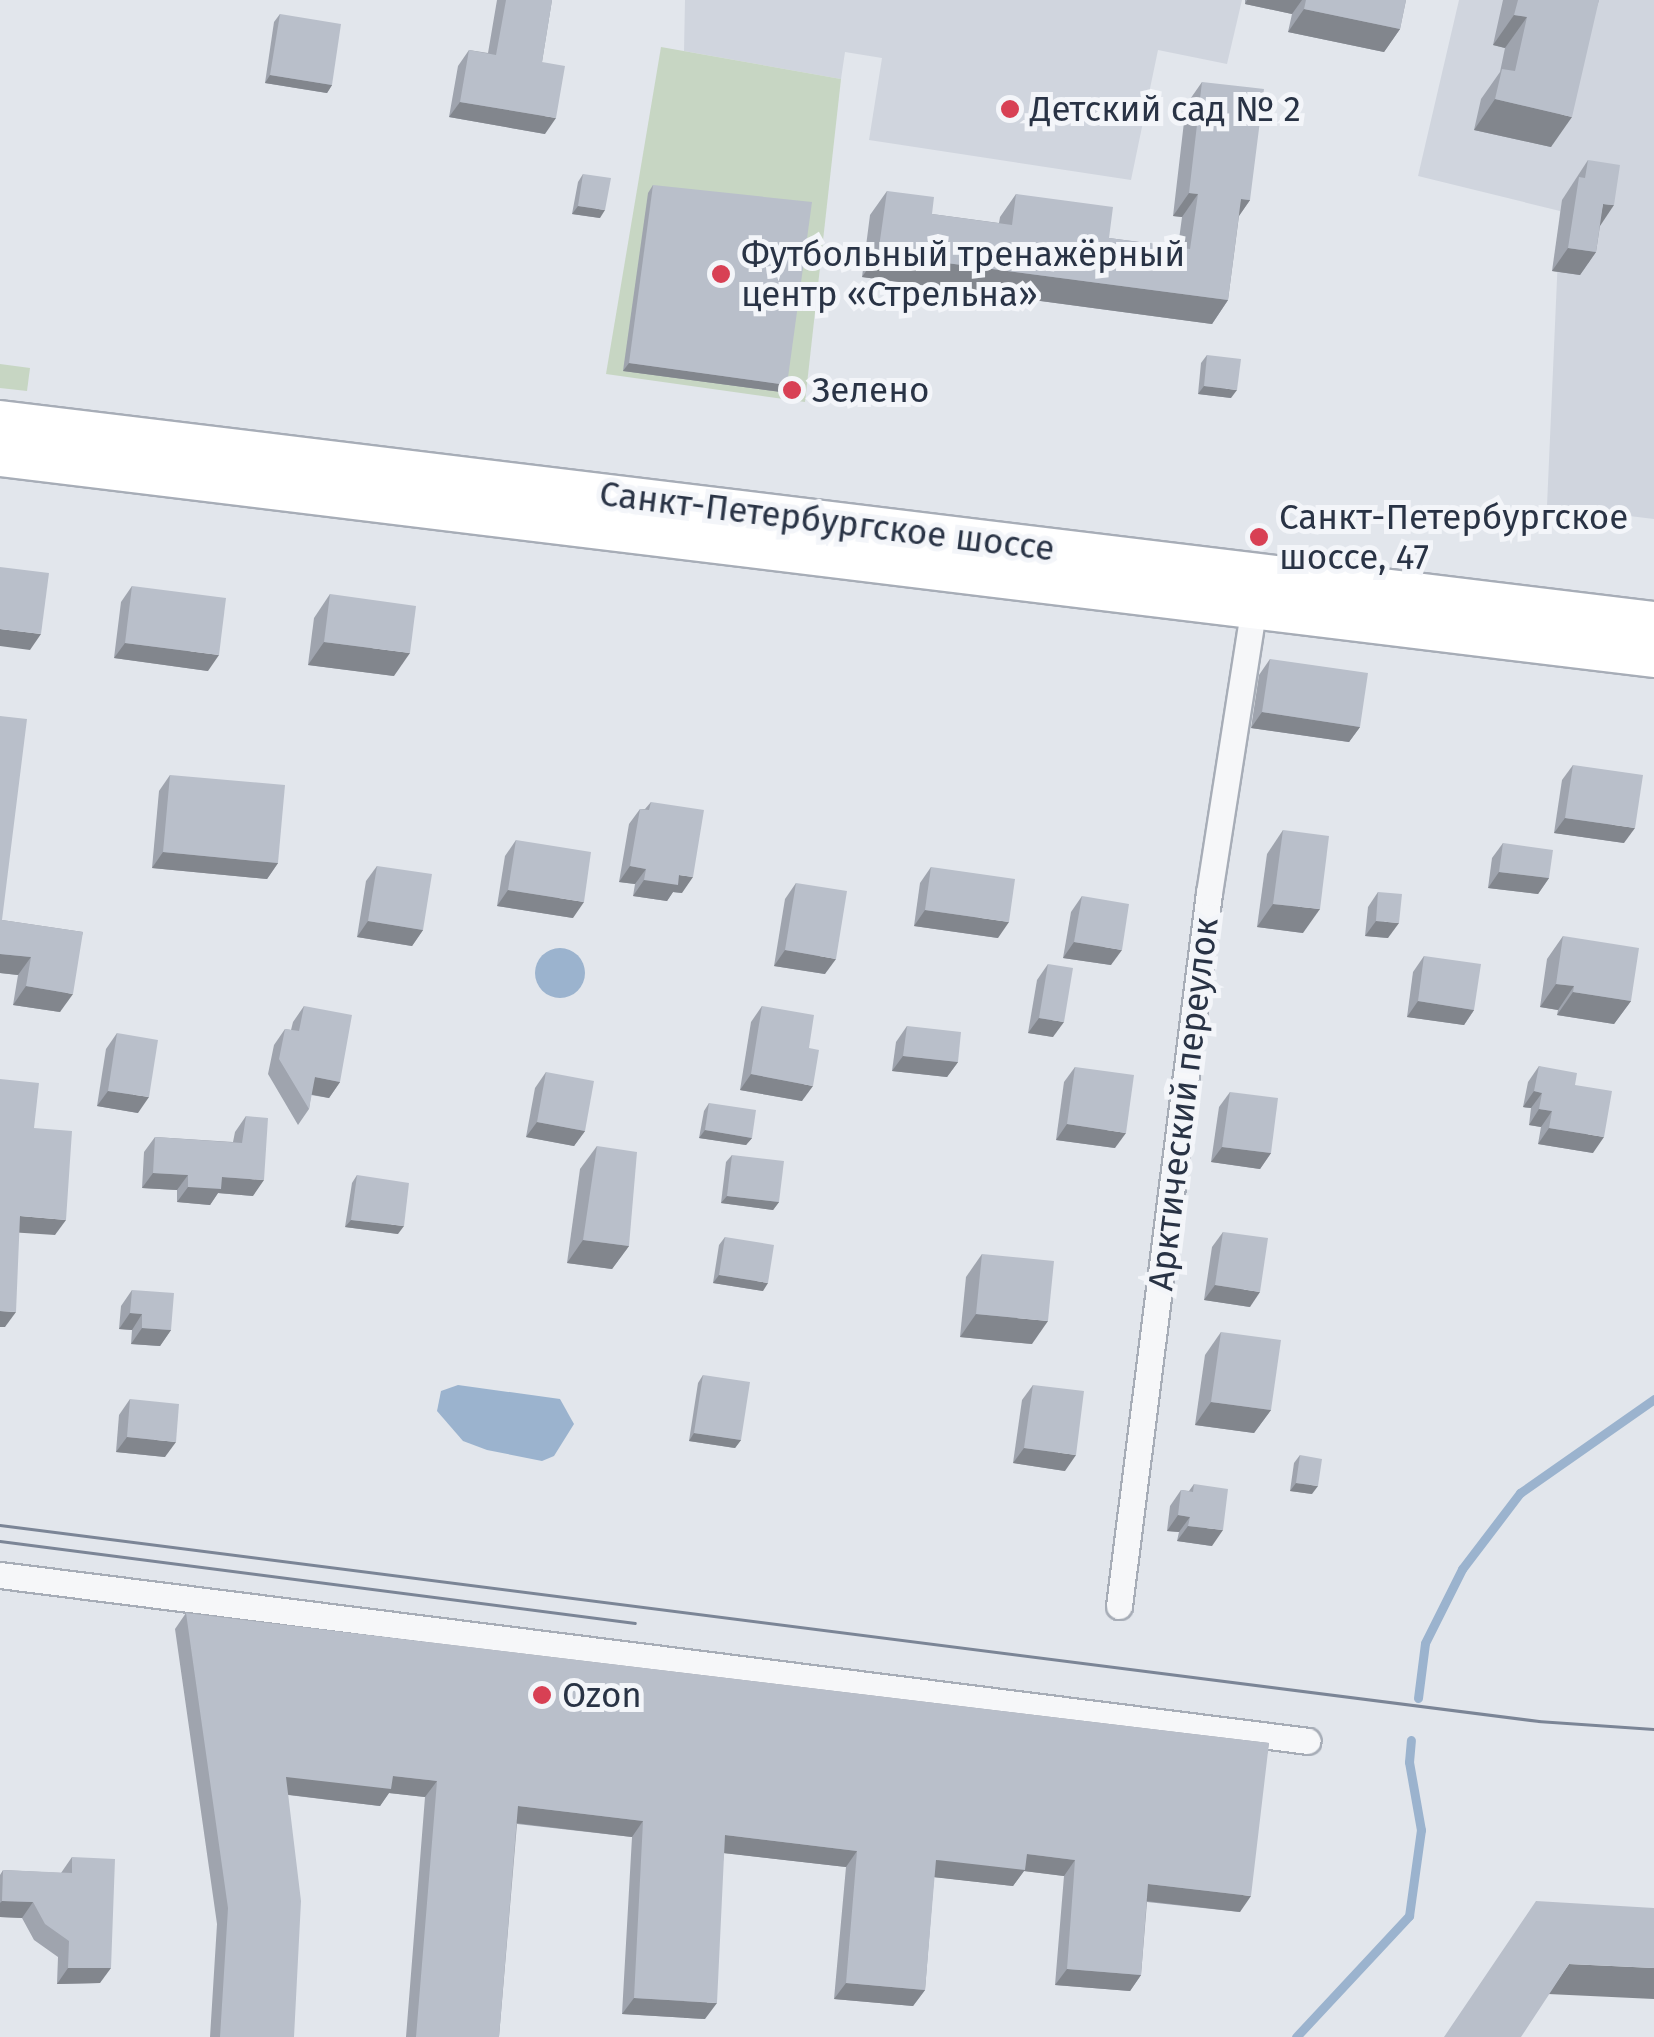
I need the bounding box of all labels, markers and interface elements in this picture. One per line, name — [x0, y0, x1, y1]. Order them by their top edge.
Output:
place label: Детский сад № 2 — [1030, 88, 1301, 130]
marker: Детский сад № 2 — [999, 98, 1021, 120]
place label: Футбольный тренажёрный центр «Стрельна» — [741, 233, 1185, 315]
marker: Футбольный тренажёрный центр «Стрельна» — [710, 263, 732, 285]
place label: Зелено — [812, 369, 929, 411]
marker: Зелено — [781, 379, 803, 401]
street label: Санкт-Петербургское шоссе — [597, 472, 1057, 570]
place label: Санкт-Петербургское шоссе, 47 — [1279, 496, 1628, 578]
marker: Санкт-Петербургское шоссе, 47 — [1248, 526, 1270, 548]
street label: Арктический переулок — [1139, 915, 1227, 1293]
place label: Ozon — [562, 1674, 642, 1716]
marker: Ozon — [531, 1684, 553, 1706]

